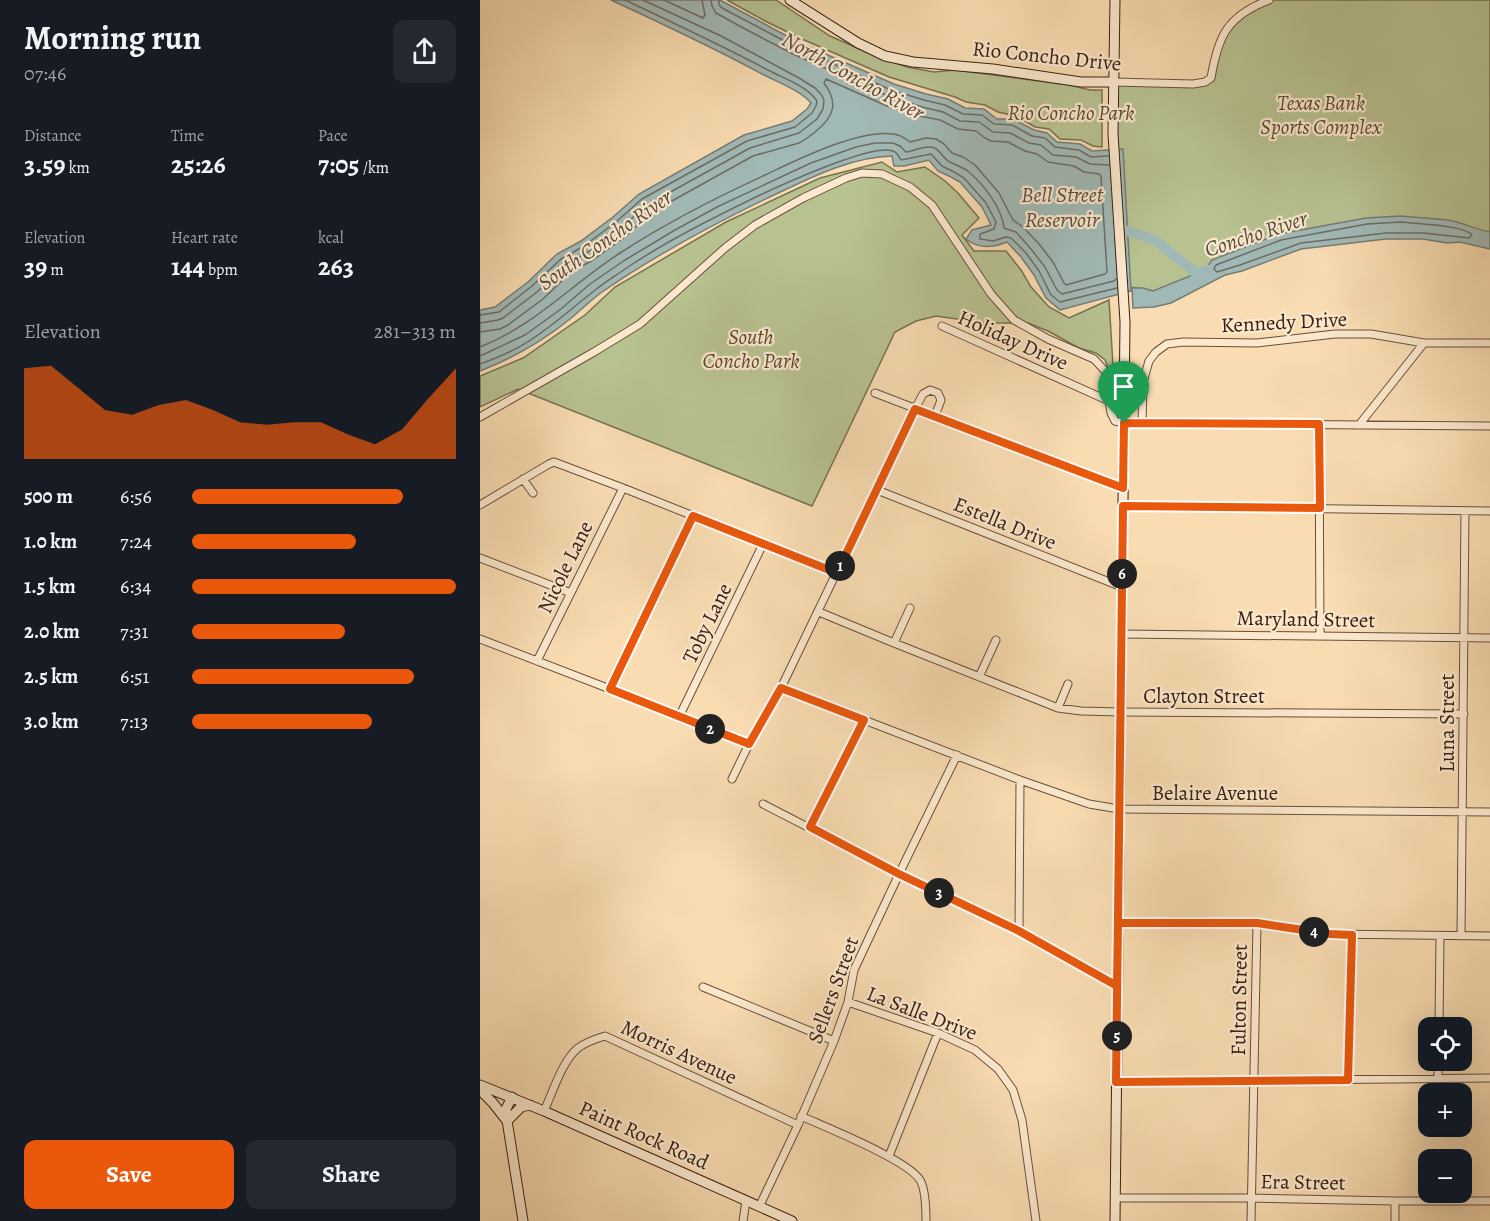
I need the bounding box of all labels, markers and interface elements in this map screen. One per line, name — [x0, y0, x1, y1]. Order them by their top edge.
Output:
text: Morning run — [24, 15, 201, 60]
button: share — [393, 20, 456, 83]
water label: North Concho River — [776, 24, 931, 128]
street label: Rio Concho Drive — [971, 34, 1123, 78]
text: 07:46 — [24, 60, 66, 87]
park label: Texas Bank Sports Complex — [1260, 89, 1383, 141]
park label: Rio Concho Park — [1008, 99, 1134, 127]
text: Distance — [24, 125, 81, 147]
text: Time — [171, 125, 204, 147]
text: Pace — [318, 125, 348, 147]
text: 3.59 — [24, 147, 65, 182]
text: 25:26 — [171, 147, 226, 182]
text: 7:05 — [318, 147, 359, 182]
text: km — [65, 157, 90, 179]
text: /km — [359, 157, 389, 179]
water label: Bell Street Reservoir — [1021, 180, 1104, 235]
water label: South Concho River — [532, 182, 679, 298]
water label: Concho River — [1201, 203, 1313, 265]
text: Elevation — [24, 227, 85, 249]
text: Heart rate — [171, 227, 238, 249]
text: kcal — [318, 227, 344, 249]
text: 39 — [24, 249, 47, 284]
text: 144 — [171, 249, 205, 284]
text: 263 — [318, 249, 354, 284]
text: m — [47, 259, 64, 281]
text: bpm — [205, 259, 238, 281]
street label: Holiday Drive — [953, 303, 1073, 377]
street label: Kennedy Drive — [1220, 305, 1348, 339]
text: Elevation — [24, 318, 101, 345]
text: 281–313 m — [374, 318, 456, 345]
park label: South Concho Park — [702, 323, 800, 375]
pin — [1098, 361, 1149, 423]
icon: arrive — [1107, 370, 1140, 403]
text: 500 m — [24, 483, 73, 510]
text: 6:56 — [120, 483, 152, 510]
street label: Estella Drive — [949, 490, 1061, 556]
street label: Nicole Lane — [531, 516, 599, 618]
text: 1.0 km — [24, 528, 77, 555]
text: 7:24 — [120, 528, 152, 555]
pin: 1 — [825, 551, 855, 581]
text: 1 — [837, 555, 843, 577]
pin: 6 — [1107, 559, 1137, 589]
text: 6 — [1118, 563, 1126, 585]
text: 1.5 km — [24, 573, 76, 600]
text: 6:34 — [120, 573, 151, 600]
street label: Toby Lane — [676, 578, 738, 668]
street label: Maryland Street — [1236, 604, 1376, 634]
text: 2.0 km — [24, 618, 80, 645]
text: 7:31 — [120, 618, 148, 645]
text: 2.5 km — [24, 663, 78, 690]
text: 6:51 — [120, 663, 149, 690]
street label: Luna Street — [1433, 673, 1461, 773]
street label: Clayton Street — [1143, 682, 1265, 710]
text: 3.0 km — [24, 708, 79, 735]
text: 7:13 — [120, 708, 148, 735]
pin: 2 — [695, 714, 725, 744]
text: 2 — [706, 718, 714, 740]
street label: Belaire Avenue — [1152, 779, 1278, 807]
pin: 3 — [924, 878, 954, 908]
text: 3 — [936, 882, 942, 904]
pin: 4 — [1299, 917, 1329, 947]
text: 4 — [1310, 921, 1318, 943]
street label: Sellers Street — [801, 933, 865, 1047]
street label: Fulton Street — [1224, 944, 1254, 1056]
street label: La Salle Drive — [863, 979, 981, 1047]
street label: Morris Avenue — [616, 1013, 742, 1091]
map controls — [1418, 1017, 1472, 1203]
button: locate — [1418, 1017, 1472, 1071]
pin: 5 — [1102, 1021, 1132, 1051]
text: 5 — [1114, 1025, 1120, 1047]
button: + — [1418, 1083, 1472, 1137]
street label: Paint Rock Road — [575, 1094, 714, 1176]
button: Save — [24, 1140, 234, 1209]
button: Share — [246, 1140, 456, 1209]
button: − — [1418, 1149, 1472, 1203]
street label: Era Street — [1260, 1167, 1346, 1197]

